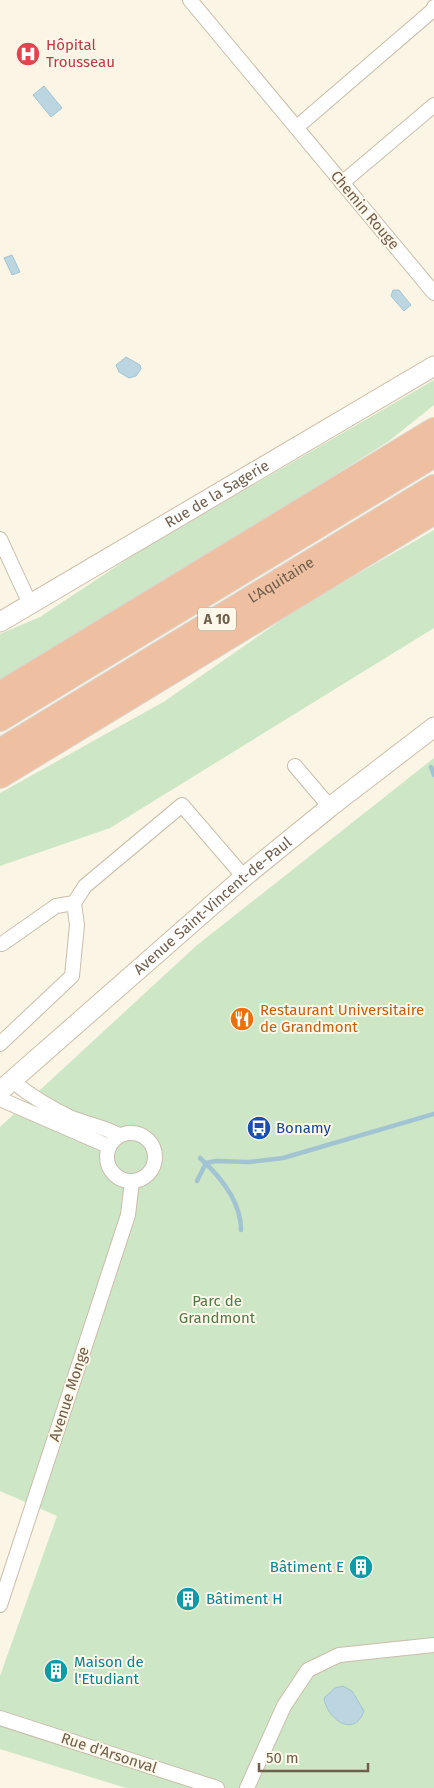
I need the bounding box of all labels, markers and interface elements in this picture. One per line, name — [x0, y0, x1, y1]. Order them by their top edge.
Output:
place label: Hôpital Trousseau — [46, 36, 115, 71]
hospital icon: Hôpital Trousseau — [15, 41, 41, 67]
street label: Chemin Rouge — [327, 167, 403, 253]
street label: Rue de la Sagerie — [162, 456, 272, 532]
street label: L'Aquitaine — [245, 553, 317, 607]
road number: A 10 — [198, 608, 236, 630]
street label: Avenue Saint-Vincent-de-Paul — [130, 833, 296, 979]
place label: Restaurant Universitaire de Grandmont — [260, 1001, 424, 1036]
restaurant icon: Restaurant Universitaire de Grandmont — [229, 1006, 255, 1032]
bus stop icon: Bonamy — [246, 1115, 272, 1141]
place label: Bonamy — [276, 1119, 332, 1137]
park label: Parc de Grandmont — [179, 1292, 256, 1327]
street label: Avenue Monge — [45, 1344, 93, 1444]
building icon: Bâtiment E — [348, 1554, 374, 1580]
place label: Bâtiment E — [270, 1558, 344, 1576]
building icon: Bâtiment H — [175, 1586, 201, 1612]
place label: Bâtiment H — [206, 1590, 282, 1608]
place label: Maison de l'Etudiant — [74, 1653, 144, 1688]
building icon: Maison de l'Etudiant — [43, 1658, 69, 1684]
street label: Rue d'Arsonval — [59, 1729, 160, 1777]
scale bar — [259, 1740, 368, 1772]
text: 50 m — [266, 1749, 299, 1767]

